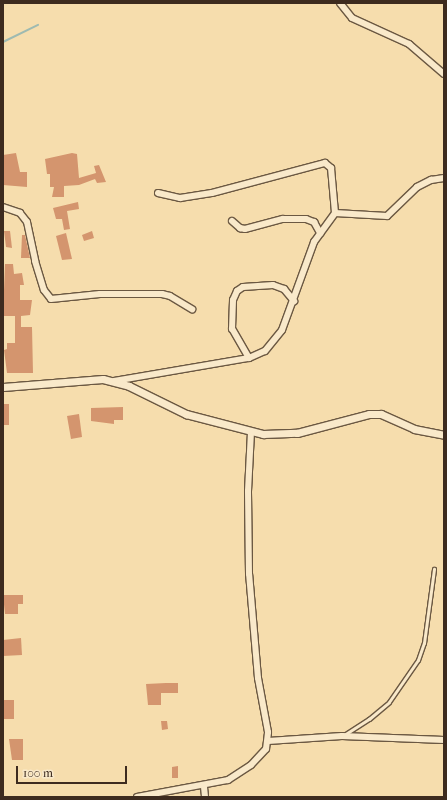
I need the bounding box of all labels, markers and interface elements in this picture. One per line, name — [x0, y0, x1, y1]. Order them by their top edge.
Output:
scale bar — [18, 758, 129, 784]
text: 100 m — [23, 766, 53, 780]

